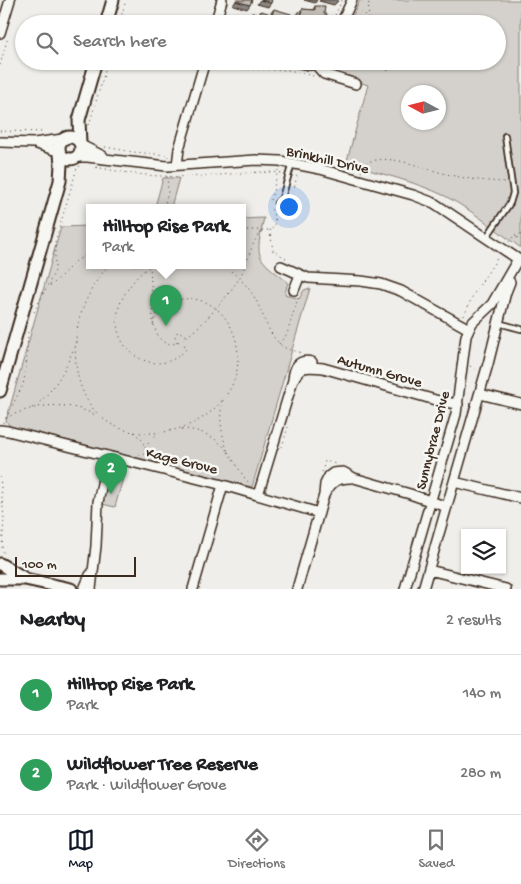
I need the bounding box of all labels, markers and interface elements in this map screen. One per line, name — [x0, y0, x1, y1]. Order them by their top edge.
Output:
search box — [15, 15, 506, 70]
icon: search — [33, 29, 61, 57]
text: Search here — [73, 31, 167, 54]
north arrow — [401, 85, 446, 130]
street label: Brinkhill Drive — [284, 142, 371, 179]
your location — [276, 194, 302, 220]
popup — [86, 204, 246, 269]
text: Hilltop Rise Park — [103, 216, 229, 239]
text: Park — [103, 239, 133, 258]
pin: 1 — [150, 285, 182, 326]
street label: Autumn Grove — [335, 351, 424, 393]
street label: Sunnybrae Drive — [413, 389, 455, 492]
street label: Kage Grove — [144, 444, 220, 480]
pin: 2 — [95, 453, 127, 494]
map controls — [461, 529, 506, 574]
button: layers — [461, 529, 506, 574]
scale bar — [15, 554, 136, 577]
text: 100 m — [22, 557, 57, 574]
text: Nearby — [20, 609, 85, 634]
text: 2 results — [446, 612, 501, 631]
text: Hilltop Rise Park — [67, 674, 193, 697]
text: 1 — [33, 685, 39, 704]
text: 140 m — [463, 685, 501, 704]
text: Park — [67, 697, 98, 716]
text: Wildflower Tree Reserve — [67, 754, 258, 777]
text: 2 — [32, 765, 40, 784]
text: 280 m — [460, 765, 501, 784]
text: Park · Wildflower Grove — [67, 777, 226, 796]
tab: Map — [67, 826, 95, 873]
tab: Directions — [228, 826, 285, 873]
tab: Saved — [418, 826, 454, 873]

